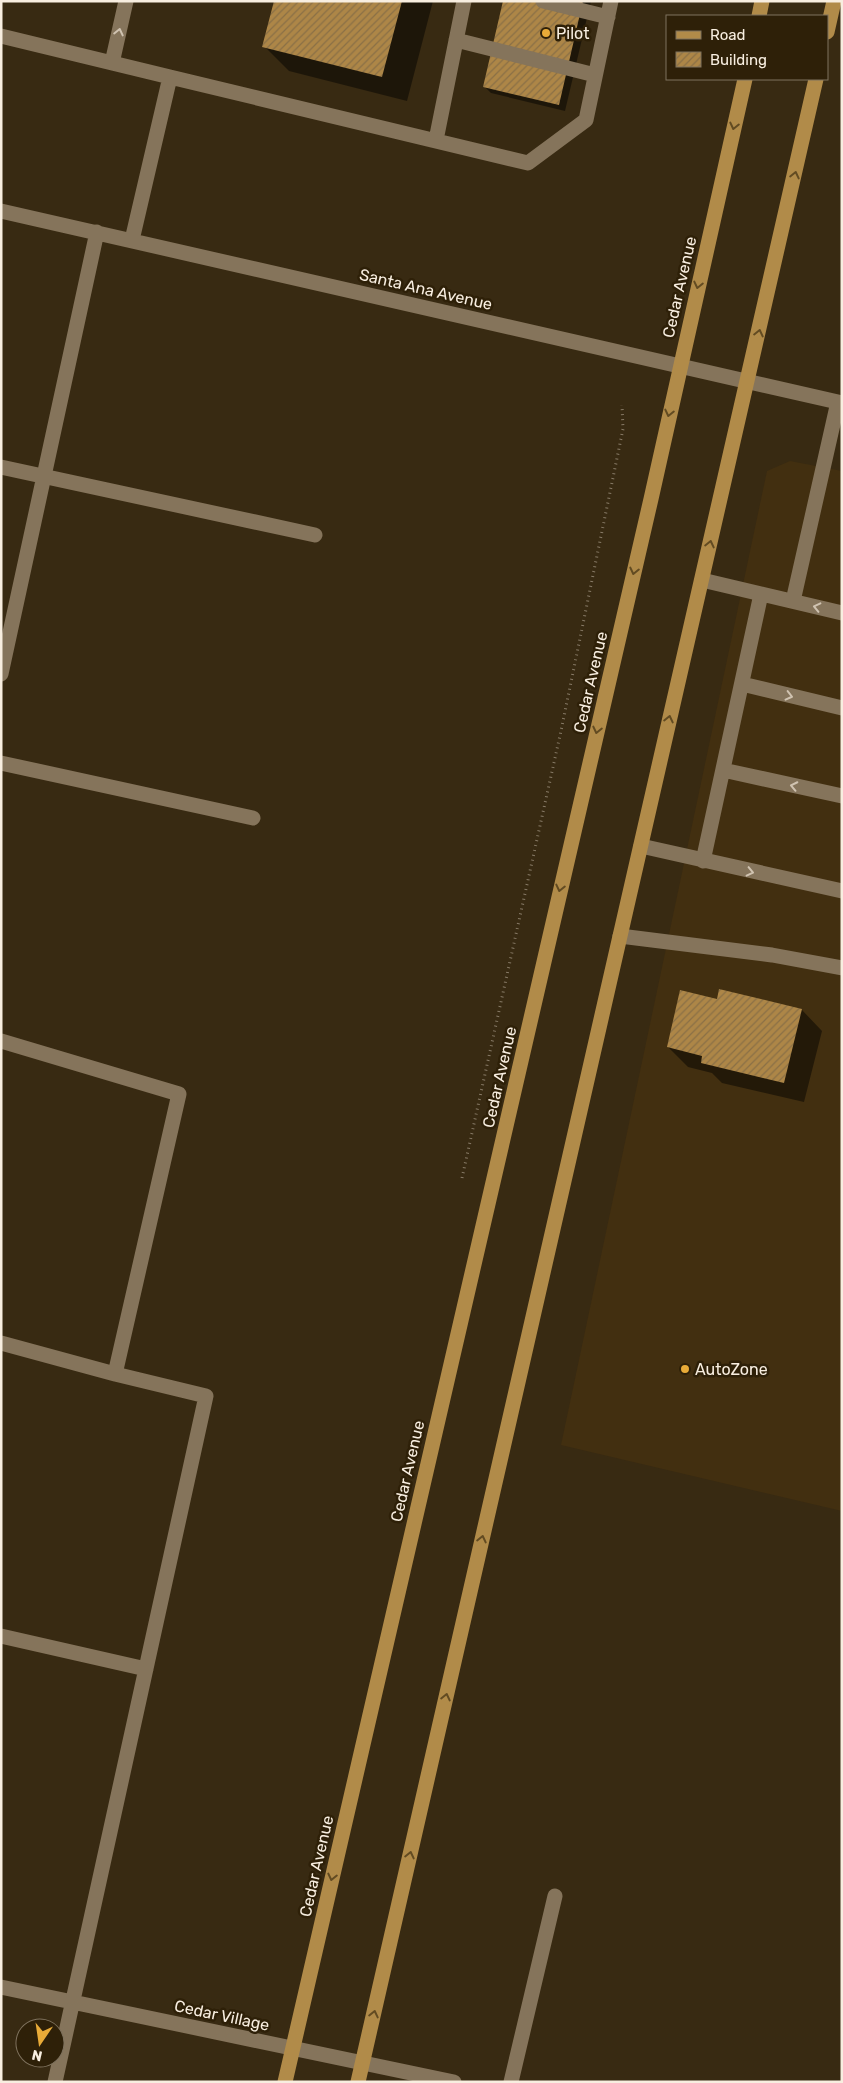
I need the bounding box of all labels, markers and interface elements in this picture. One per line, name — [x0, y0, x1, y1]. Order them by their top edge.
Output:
legend — [666, 15, 828, 80]
place label: Pilot — [556, 24, 589, 43]
text: Road — [710, 26, 746, 44]
one-way arrow — [113, 27, 124, 36]
marker: Pilot — [540, 27, 552, 39]
text: Building — [710, 51, 767, 69]
one-way arrow — [729, 122, 740, 131]
one-way arrow — [789, 170, 799, 179]
street label: Cedar Avenue — [659, 235, 700, 340]
street label: Santa Ana Avenue — [358, 265, 494, 314]
one-way arrow — [693, 280, 704, 289]
one-way arrow — [753, 329, 764, 338]
one-way arrow — [664, 408, 675, 417]
one-way arrow — [704, 539, 715, 548]
one-way arrow — [629, 567, 640, 576]
one-way arrow — [813, 602, 822, 613]
street label: Cedar Avenue — [570, 630, 611, 735]
one-way arrow — [784, 690, 793, 701]
one-way arrow — [663, 715, 674, 724]
one-way arrow — [592, 725, 603, 734]
one-way arrow — [790, 781, 799, 792]
one-way arrow — [746, 866, 755, 877]
one-way arrow — [556, 883, 566, 892]
street label: Cedar Avenue — [479, 1025, 520, 1130]
place label: AutoZone — [695, 1360, 768, 1379]
marker: AutoZone — [679, 1363, 691, 1375]
street label: Cedar Avenue — [387, 1419, 428, 1524]
one-way arrow — [476, 1534, 487, 1543]
one-way arrow — [440, 1693, 451, 1701]
street label: Cedar Avenue — [296, 1814, 337, 1919]
one-way arrow — [404, 1851, 415, 1860]
one-way arrow — [327, 1873, 338, 1882]
street label: Cedar Village — [173, 1996, 271, 2035]
one-way arrow — [368, 2010, 379, 2018]
north arrow — [15, 2018, 65, 2068]
text: N — [30, 2046, 44, 2065]

